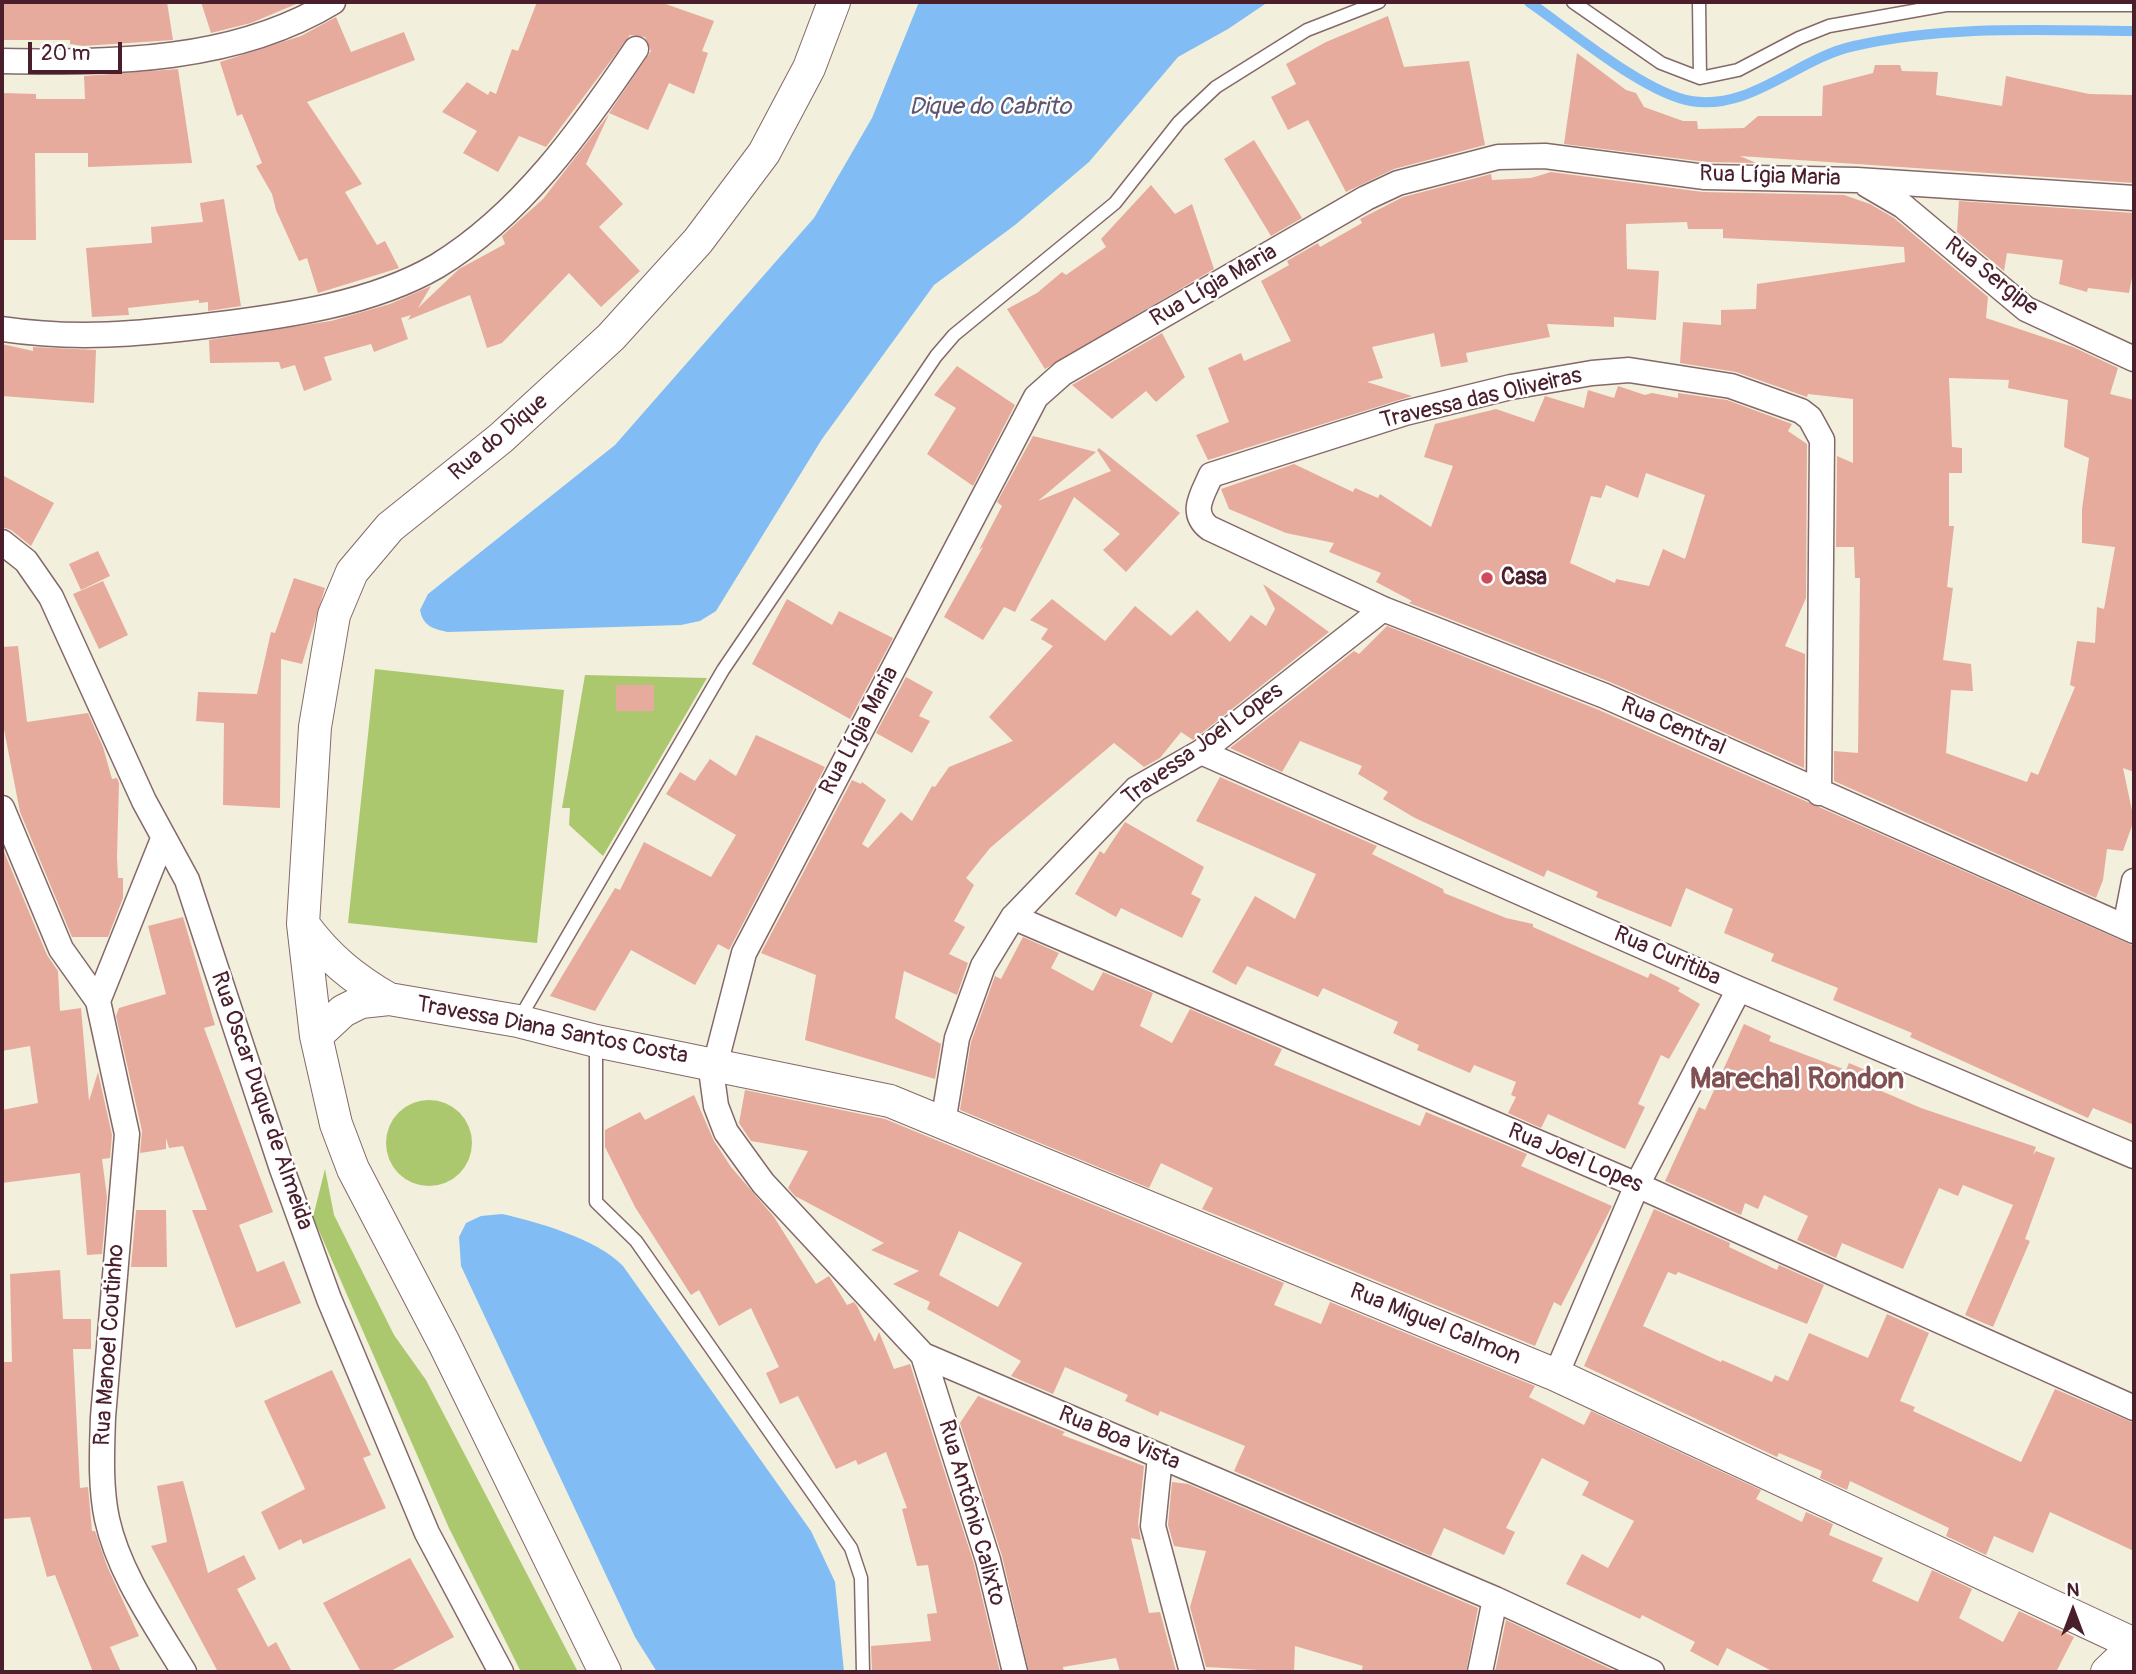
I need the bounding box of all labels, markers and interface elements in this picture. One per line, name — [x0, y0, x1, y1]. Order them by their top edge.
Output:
scale bar — [32, 28, 126, 72]
text: 20 m — [41, 40, 90, 67]
water label: Dique do Cabrito — [909, 94, 1071, 122]
street label: Rua Lígia Maria — [1699, 161, 1841, 193]
street label: Rua Sergipe — [1939, 232, 2043, 322]
street label: Rua Lígia Maria — [1146, 239, 1282, 333]
street label: Travessa das Oliveiras — [1378, 362, 1584, 436]
street label: Rua do Dique — [444, 389, 554, 487]
place label: Casa — [1501, 564, 1547, 592]
marker: Casa — [1479, 570, 1495, 586]
street label: Rua Lígia Maria — [815, 662, 905, 800]
street label: Travessa Joel Lopes — [1117, 677, 1289, 813]
street label: Rua Central — [1616, 692, 1730, 762]
street label: Rua Curitiba — [1609, 921, 1725, 993]
street label: Rua Oscar Duque de Almeida — [204, 968, 318, 1234]
street label: Travessa Diana Santos Costa — [414, 991, 690, 1071]
district label: Marechal Rondon — [1690, 1062, 1904, 1098]
street label: Rua Joel Lopes — [1503, 1118, 1647, 1200]
street label: Rua Manoel Coutinho — [89, 1243, 131, 1447]
street label: Rua Miguel Calmon — [1345, 1278, 1525, 1372]
street label: Rua Boa Vista — [1054, 1401, 1184, 1477]
street label: Rua Antônio Calixto — [931, 1417, 1011, 1609]
north arrow — [2038, 1576, 2108, 1646]
text: N — [2067, 1578, 2079, 1602]

